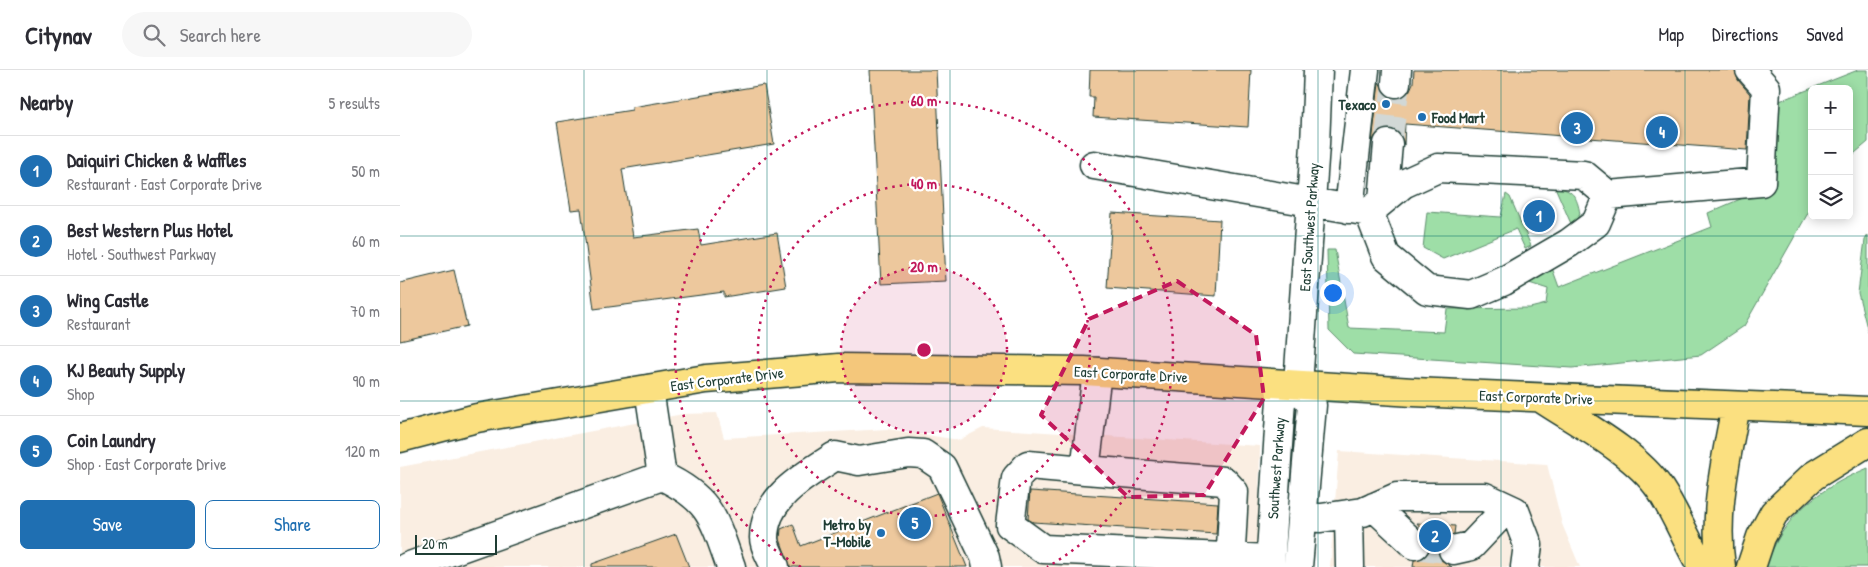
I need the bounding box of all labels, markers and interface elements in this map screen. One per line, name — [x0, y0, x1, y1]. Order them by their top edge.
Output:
search box — [122, 12, 472, 57]
text: Citynav — [25, 19, 92, 51]
icon: search — [140, 21, 168, 49]
text: Search here — [180, 22, 261, 48]
text: Map — [1659, 22, 1684, 47]
text: Directions — [1712, 22, 1778, 47]
text: Saved — [1806, 22, 1843, 47]
map controls — [1808, 85, 1853, 220]
button: + — [1808, 85, 1853, 130]
text: Nearby — [20, 88, 73, 117]
text: 60 m — [911, 90, 937, 111]
text: 5 results — [329, 92, 380, 114]
place label: Texaco — [1338, 94, 1376, 115]
marker: Texaco — [1380, 98, 1392, 110]
place label: Food Mart — [1431, 107, 1486, 128]
pin: 3 — [1561, 109, 1593, 147]
marker: Food Mart — [1416, 111, 1428, 123]
pin: 4 — [1646, 113, 1678, 151]
button: − — [1808, 130, 1853, 175]
text: Daiquiri Chicken & Waffles — [67, 147, 246, 173]
text: 1 — [33, 160, 39, 182]
text: 50 m — [352, 160, 380, 182]
street label: East Southwest Parkway — [1294, 162, 1324, 292]
text: Restaurant · East Corporate Drive — [67, 173, 262, 195]
text: 40 m — [911, 173, 937, 194]
button: layers — [1808, 175, 1853, 220]
pin: 1 — [1523, 197, 1555, 235]
text: Best Western Plus Hotel — [67, 217, 233, 243]
text: 2 — [32, 230, 40, 252]
text: 60 m — [352, 230, 380, 252]
text: Hotel · Southwest Parkway — [67, 243, 216, 265]
text: 20 m — [910, 256, 938, 277]
your location — [1320, 280, 1346, 306]
text: Wing Castle — [67, 287, 149, 313]
text: 3 — [32, 300, 40, 322]
text: 70 m — [350, 300, 380, 322]
text: Restaurant — [67, 313, 130, 335]
centre of rings — [915, 341, 933, 359]
text: KJ Beauty Supply — [67, 357, 185, 383]
street label: East Corporate Drive — [1074, 361, 1188, 387]
street label: East Corporate Drive — [669, 362, 785, 396]
text: 4 — [33, 370, 39, 392]
text: 90 m — [352, 370, 380, 392]
text: Shop — [67, 383, 94, 405]
street label: East Corporate Drive — [1479, 385, 1593, 409]
street label: Southwest Parkway — [1262, 416, 1290, 520]
text: Coin Laundry — [67, 427, 156, 453]
text: 5 — [33, 440, 39, 462]
text: 120 m — [345, 440, 380, 462]
text: Shop · East Corporate Drive — [67, 453, 226, 475]
button: Save — [20, 500, 195, 549]
button: Share — [205, 500, 380, 549]
pin: 5 — [899, 504, 931, 542]
place label: Metro by T-Mobile — [822, 514, 872, 552]
pin: 2 — [1419, 517, 1451, 555]
marker: Metro by T-Mobile — [875, 527, 887, 539]
scale bar — [415, 532, 498, 555]
text: 20 m — [422, 534, 448, 553]

